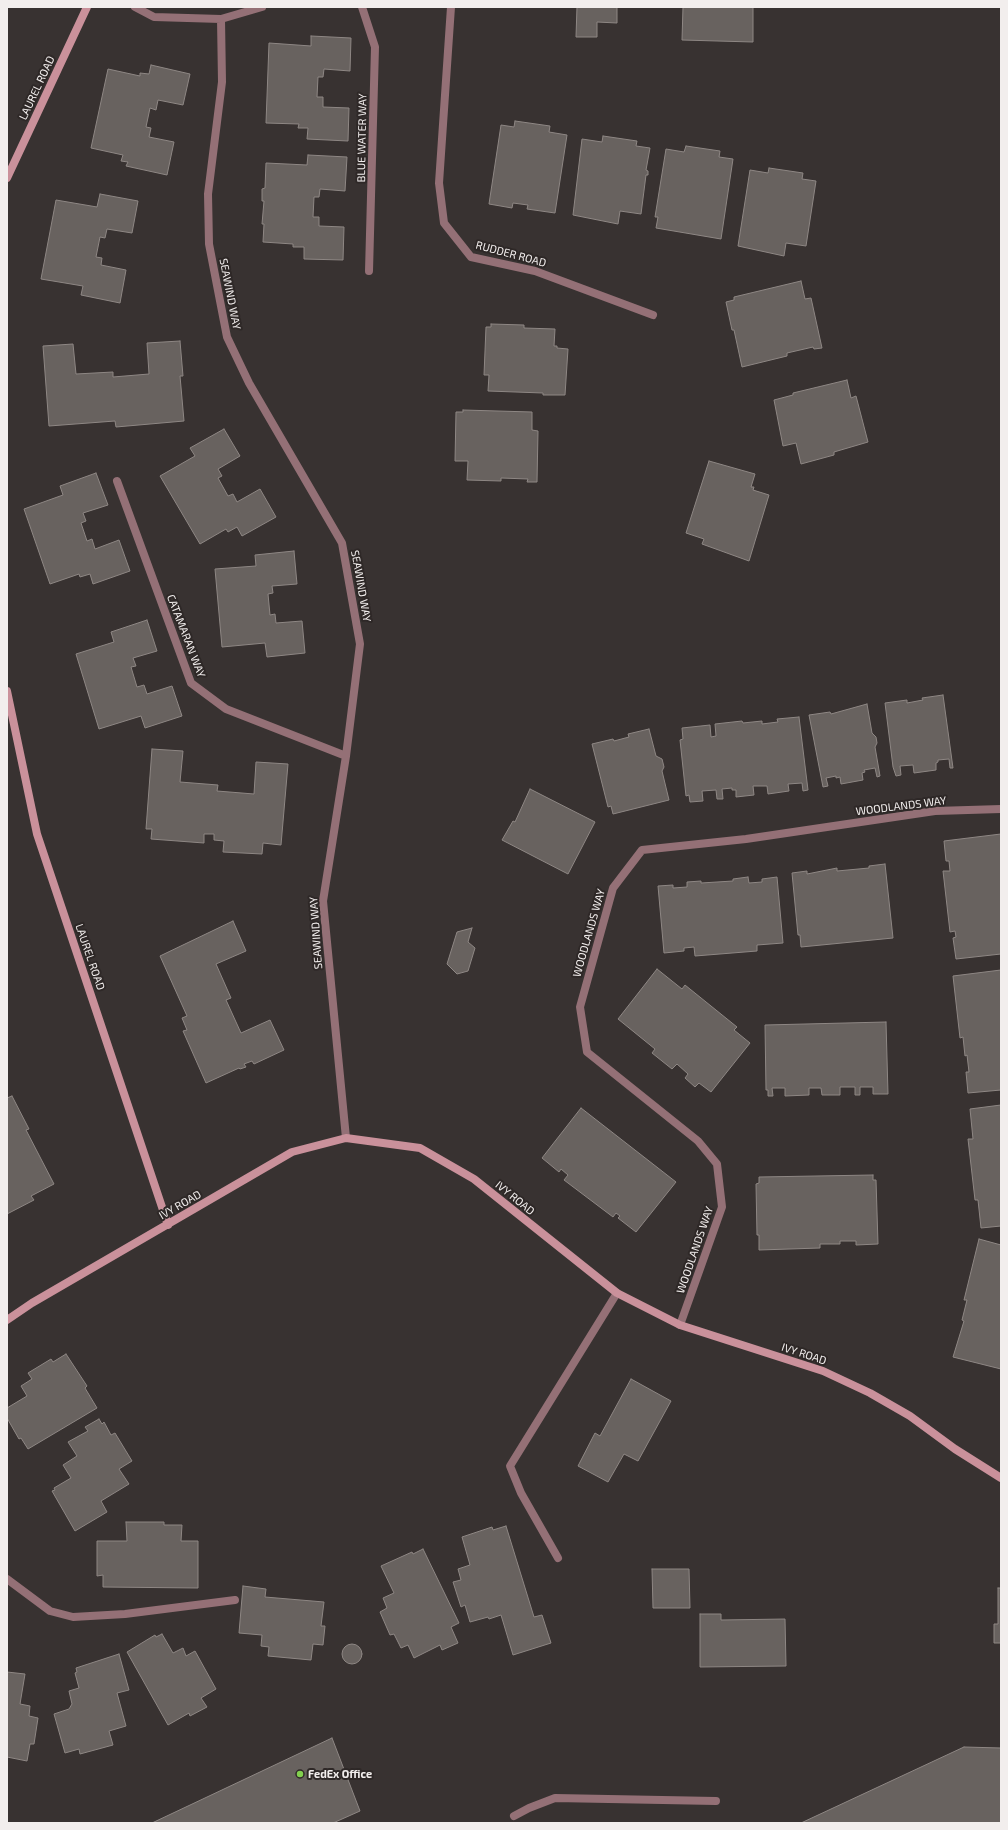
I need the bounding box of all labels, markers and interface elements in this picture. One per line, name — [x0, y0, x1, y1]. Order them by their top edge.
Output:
street label: LAUREL ROAD — [16, 54, 58, 122]
street label: BLUE WATER WAY — [355, 93, 369, 183]
street label: RUDDER ROAD — [474, 238, 548, 270]
street label: SEAWIND WAY — [217, 257, 243, 331]
street label: SEAWIND WAY — [348, 549, 374, 623]
street label: CATAMARAN WAY — [164, 593, 208, 679]
street label: WOODLANDS WAY — [855, 794, 947, 818]
street label: WOODLANDS WAY — [570, 887, 608, 979]
street label: SEAWIND WAY — [307, 896, 325, 970]
street label: LAUREL ROAD — [73, 922, 107, 992]
street label: IVY ROAD — [493, 1178, 537, 1218]
street label: IVY ROAD — [157, 1188, 203, 1222]
street label: WOODLANDS WAY — [674, 1205, 716, 1295]
street label: IVY ROAD — [780, 1341, 828, 1367]
place label: FedEx Office — [308, 1767, 372, 1781]
marker: FedEx Office — [295, 1769, 305, 1779]

